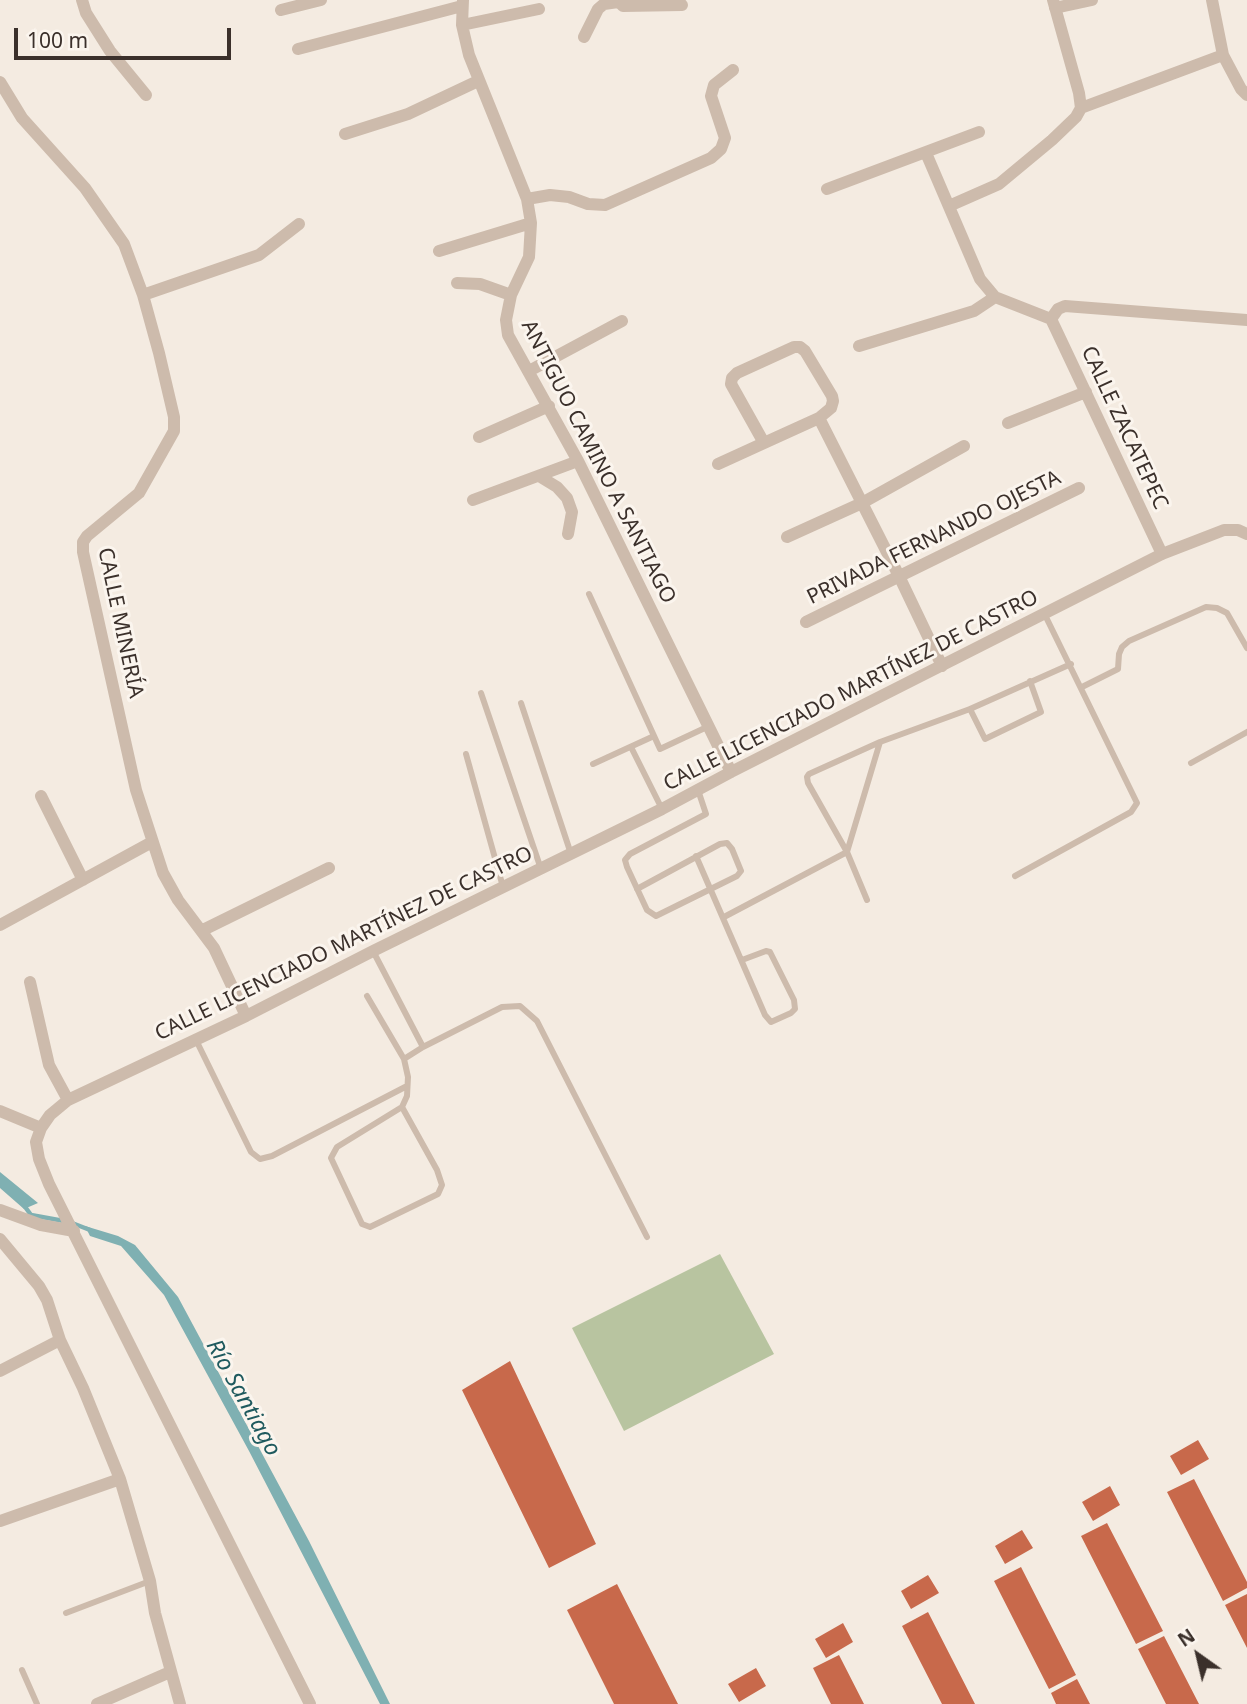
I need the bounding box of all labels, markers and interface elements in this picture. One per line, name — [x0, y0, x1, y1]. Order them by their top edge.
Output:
scale bar — [18, 14, 234, 58]
text: 100 m — [27, 26, 88, 54]
street label: ANTIGUO CAMINO A SANTIAGO — [515, 316, 681, 608]
street label: CALLE ZACATEPEC — [1075, 342, 1173, 514]
street label: PRIVADA FERNANDO OJESTA — [803, 466, 1065, 610]
street label: CALLE MINERÍA — [92, 545, 148, 701]
street label: CALLE LICENCIADO MARTÍNEZ DE CASTRO — [659, 585, 1043, 797]
street label: CALLE LICENCIADO MARTÍNEZ DE CASTRO — [151, 841, 537, 1047]
water label: Río Santiago — [200, 1335, 286, 1461]
north arrow — [1163, 1620, 1233, 1690]
text: N — [1173, 1622, 1200, 1653]

